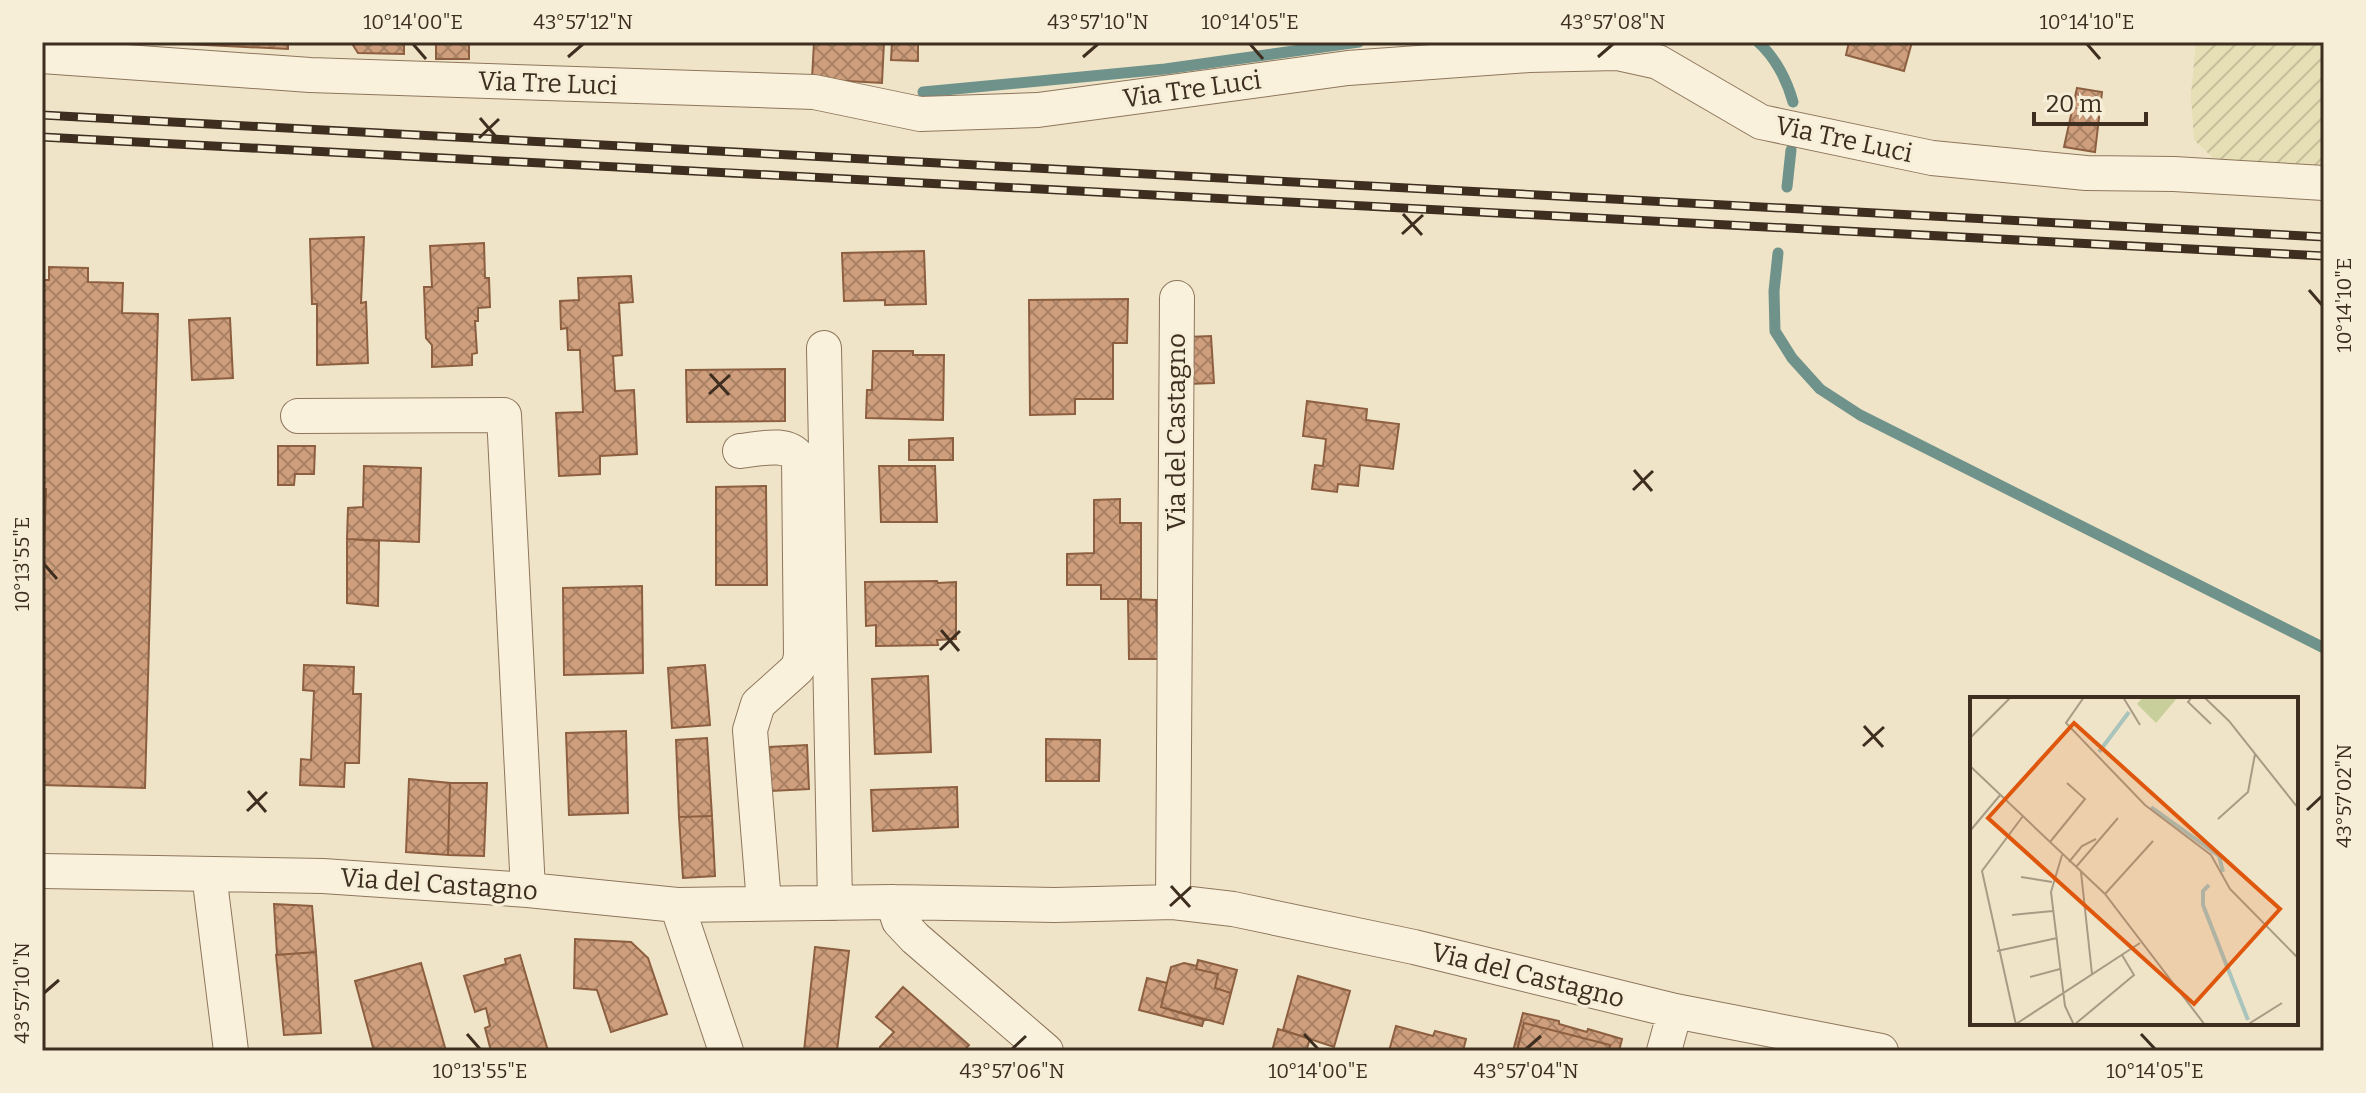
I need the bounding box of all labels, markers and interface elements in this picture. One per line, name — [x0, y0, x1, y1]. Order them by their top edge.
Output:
text: 10°14'00"E — [363, 10, 463, 34]
text: 43°57'12"N — [533, 10, 633, 34]
text: 43°57'10"N — [1047, 10, 1149, 34]
text: 10°14'05"E — [1201, 10, 1299, 34]
text: 43°57'08"N — [1561, 10, 1666, 34]
text: 10°14'10"E — [2040, 10, 2134, 34]
street label: Via Tre Luci — [1121, 64, 1263, 115]
street label: Via Tre Luci — [478, 66, 618, 101]
scale bar — [2034, 76, 2146, 126]
text: 20 m — [2046, 90, 2102, 118]
street label: Via Tre Luci — [1773, 110, 1916, 169]
text: 10°14'10"E — [2332, 258, 2356, 352]
street label: Via del Castagno — [1161, 333, 1192, 531]
text: 10°13'55"E — [10, 517, 34, 611]
inset map — [1970, 697, 2298, 1025]
text: 43°57'02"N — [2332, 744, 2356, 848]
street label: Via del Castagno — [339, 862, 539, 907]
street label: Via del Castagno — [1428, 937, 1628, 1014]
text: 43°57'10"N — [10, 942, 34, 1044]
text: 10°13'55"E — [433, 1059, 527, 1083]
text: 43°57'06"N — [959, 1059, 1065, 1083]
text: 10°14'00"E — [1268, 1059, 1368, 1083]
text: 43°57'04"N — [1473, 1059, 1579, 1083]
text: 10°14'05"E — [2106, 1059, 2204, 1083]

